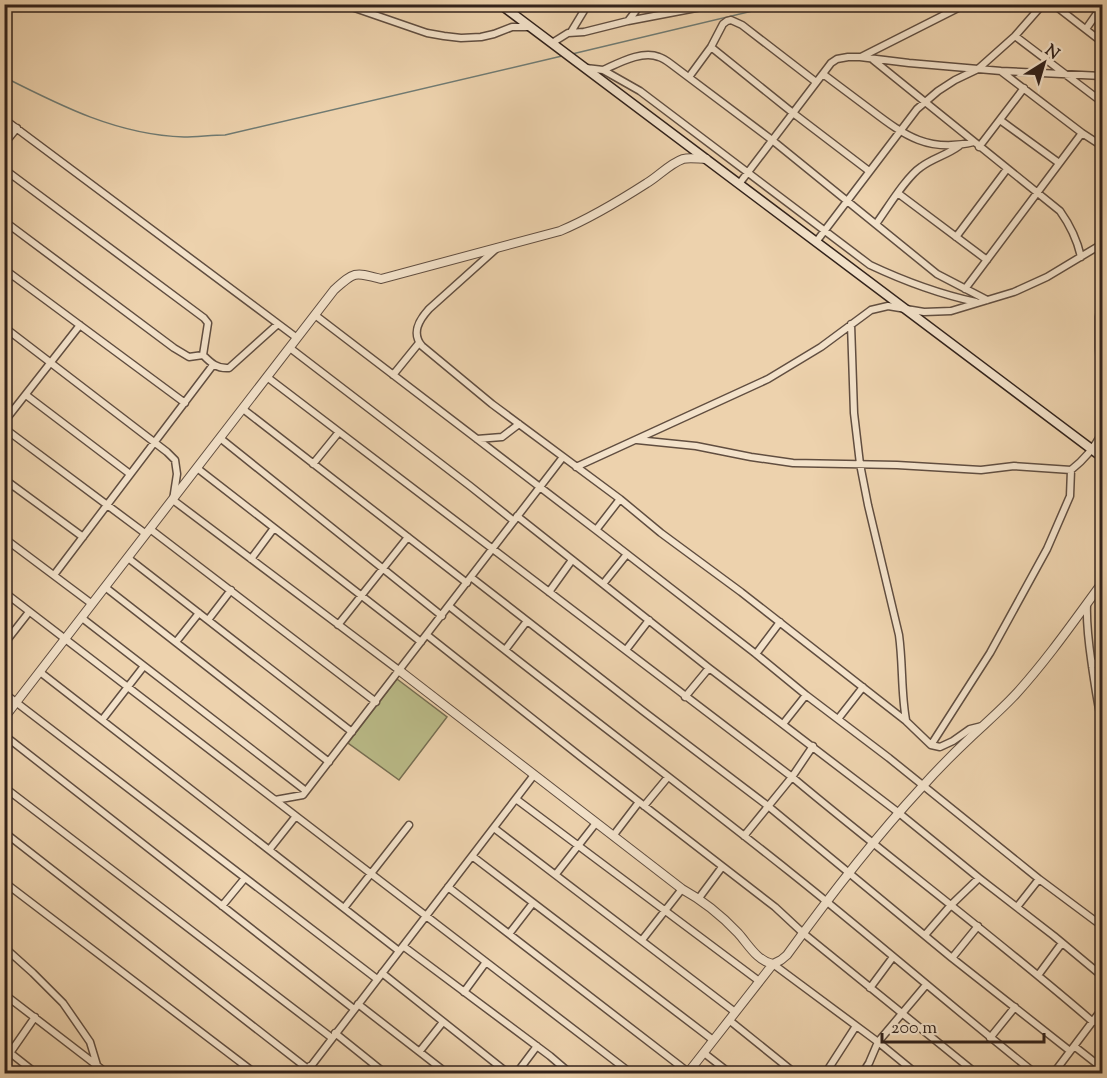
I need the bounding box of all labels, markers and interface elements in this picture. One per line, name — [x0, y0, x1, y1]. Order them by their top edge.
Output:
north arrow — [1014, 33, 1074, 93]
text: N — [1039, 40, 1064, 66]
scale bar — [882, 1006, 1044, 1044]
text: 200 m — [891, 1016, 937, 1042]

